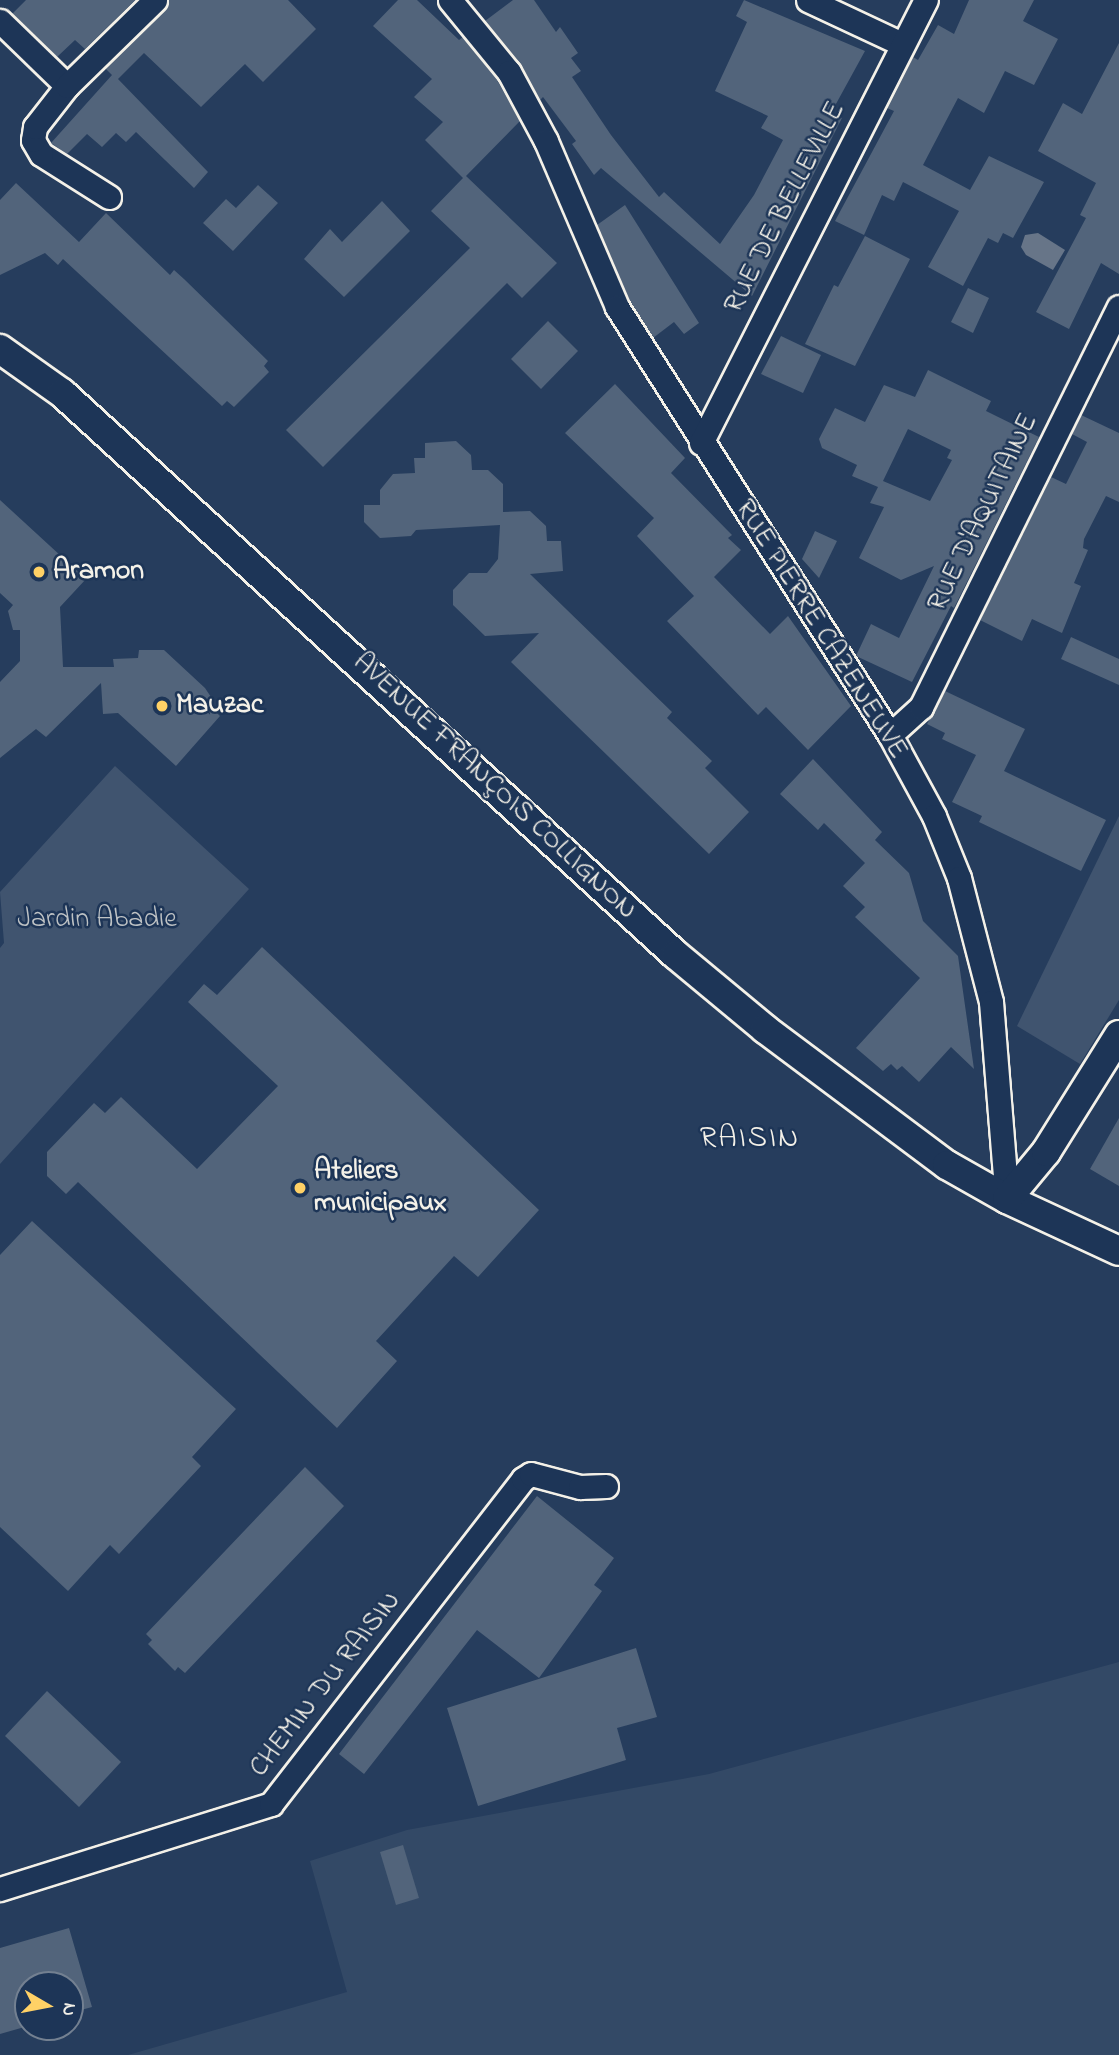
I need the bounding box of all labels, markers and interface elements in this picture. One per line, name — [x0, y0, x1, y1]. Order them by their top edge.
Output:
street label: RUE DE BELLEVILLE — [718, 97, 854, 319]
street label: RUE D'AQUITAINE — [922, 409, 1046, 617]
street label: RUE PIERRE CAZENEUVE — [726, 494, 914, 766]
place label: Aramon — [53, 555, 144, 589]
marker: Aramon — [31, 564, 47, 580]
street label: AVENUE FRANÇOIS COLLIGNON — [345, 646, 643, 928]
place label: Mauzac — [176, 689, 263, 723]
marker: Mauzac — [154, 698, 170, 714]
park label: Jardin Abadie — [17, 903, 177, 937]
district label: RAISIN — [700, 1121, 800, 1157]
place label: Ateliers municipaux — [314, 1155, 447, 1221]
marker: Ateliers municipaux — [292, 1180, 308, 1196]
street label: CHEMIN DU RAISIN — [243, 1586, 409, 1784]
north arrow — [14, 1971, 84, 2041]
text: N — [54, 2001, 83, 2018]

